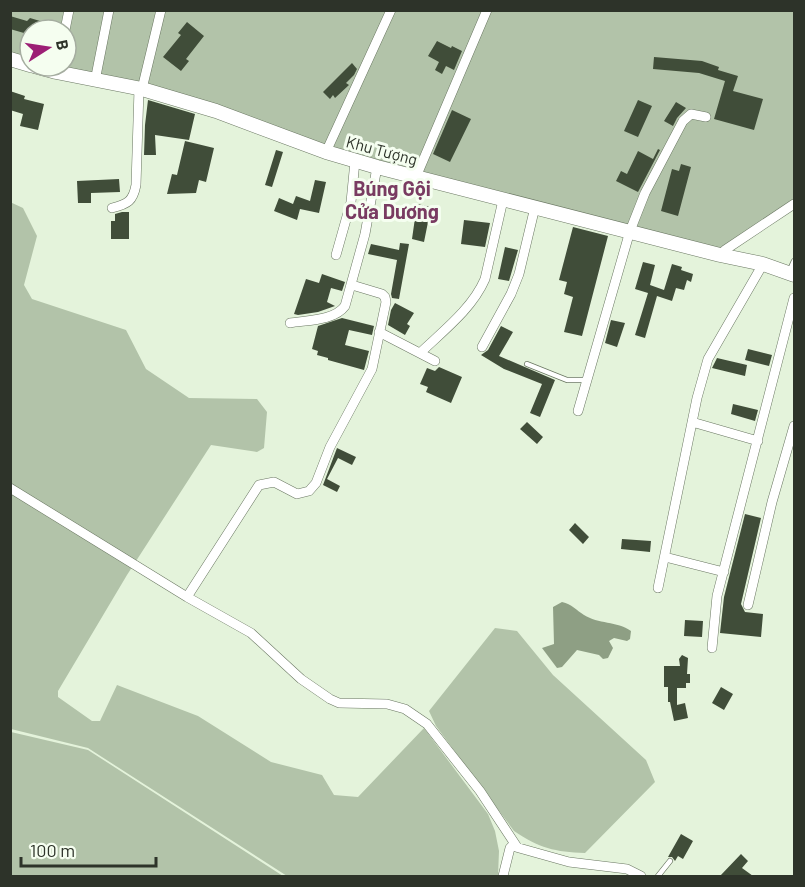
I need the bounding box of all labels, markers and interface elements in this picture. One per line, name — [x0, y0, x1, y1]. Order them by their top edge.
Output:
north arrow — [18, 18, 78, 78]
text: B — [53, 38, 74, 52]
street label: Khu Tượng — [344, 131, 420, 169]
district label: Búng Gội Cửa Dương — [345, 176, 439, 223]
scale bar — [21, 830, 156, 868]
text: 100 m — [30, 839, 75, 861]

